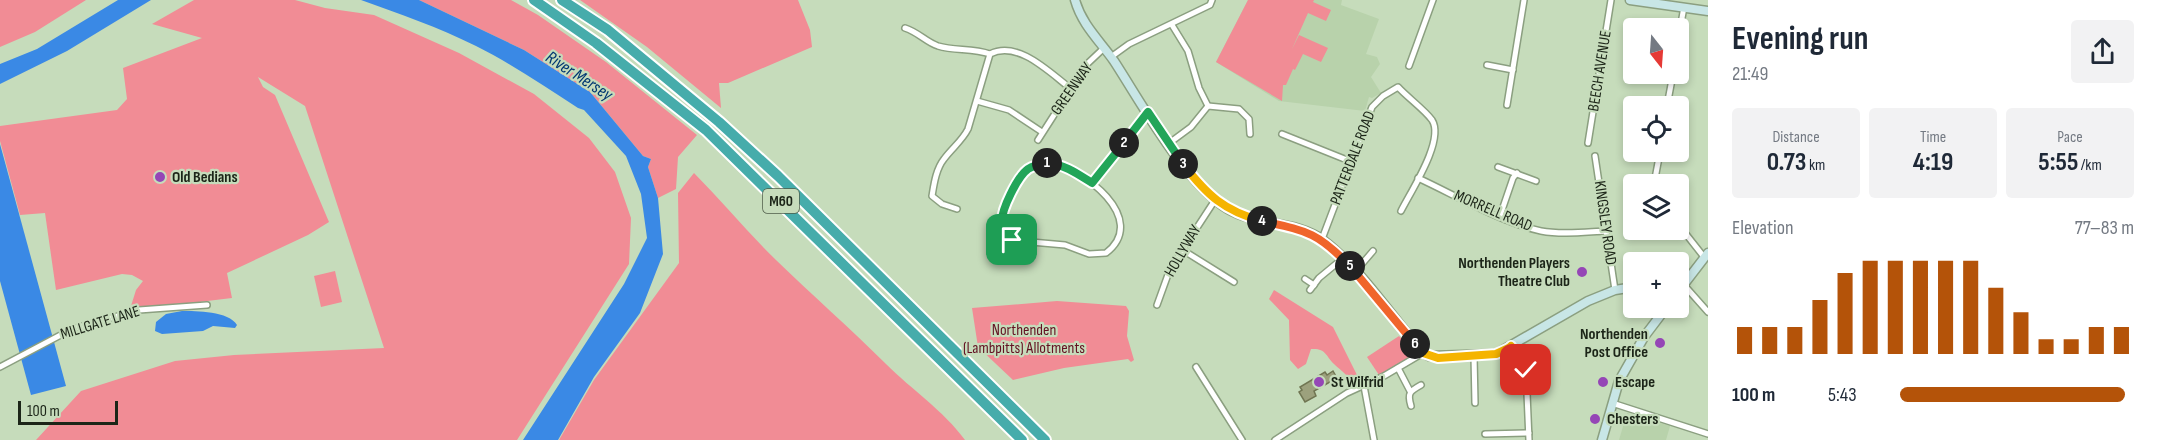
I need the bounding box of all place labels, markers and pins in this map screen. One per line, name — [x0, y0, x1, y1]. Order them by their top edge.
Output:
pin: 2 — [1109, 128, 1139, 158]
pin: 1 — [1032, 148, 1062, 178]
pin: 3 — [1168, 149, 1198, 179]
place label: Old Bedians — [172, 168, 238, 187]
marker: Old Bedians — [153, 170, 167, 184]
pin: 4 — [1247, 206, 1277, 236]
pin — [986, 214, 1037, 265]
pin: 5 — [1335, 251, 1365, 281]
place label: Northenden Players Theatre Club — [1458, 254, 1570, 291]
marker: Northenden Players Theatre Club — [1575, 265, 1589, 279]
place label: Northenden Post Office — [1580, 325, 1648, 362]
pin: 6 — [1400, 329, 1430, 359]
marker: Northenden Post Office — [1653, 336, 1667, 350]
pin — [1500, 344, 1551, 395]
place label: St Wilfrid — [1331, 373, 1384, 392]
place label: Escape — [1615, 373, 1655, 392]
marker: St Wilfrid — [1312, 375, 1326, 389]
marker: Escape — [1596, 375, 1610, 389]
place label: Chesters — [1607, 410, 1658, 429]
marker: Chesters — [1588, 412, 1602, 426]

